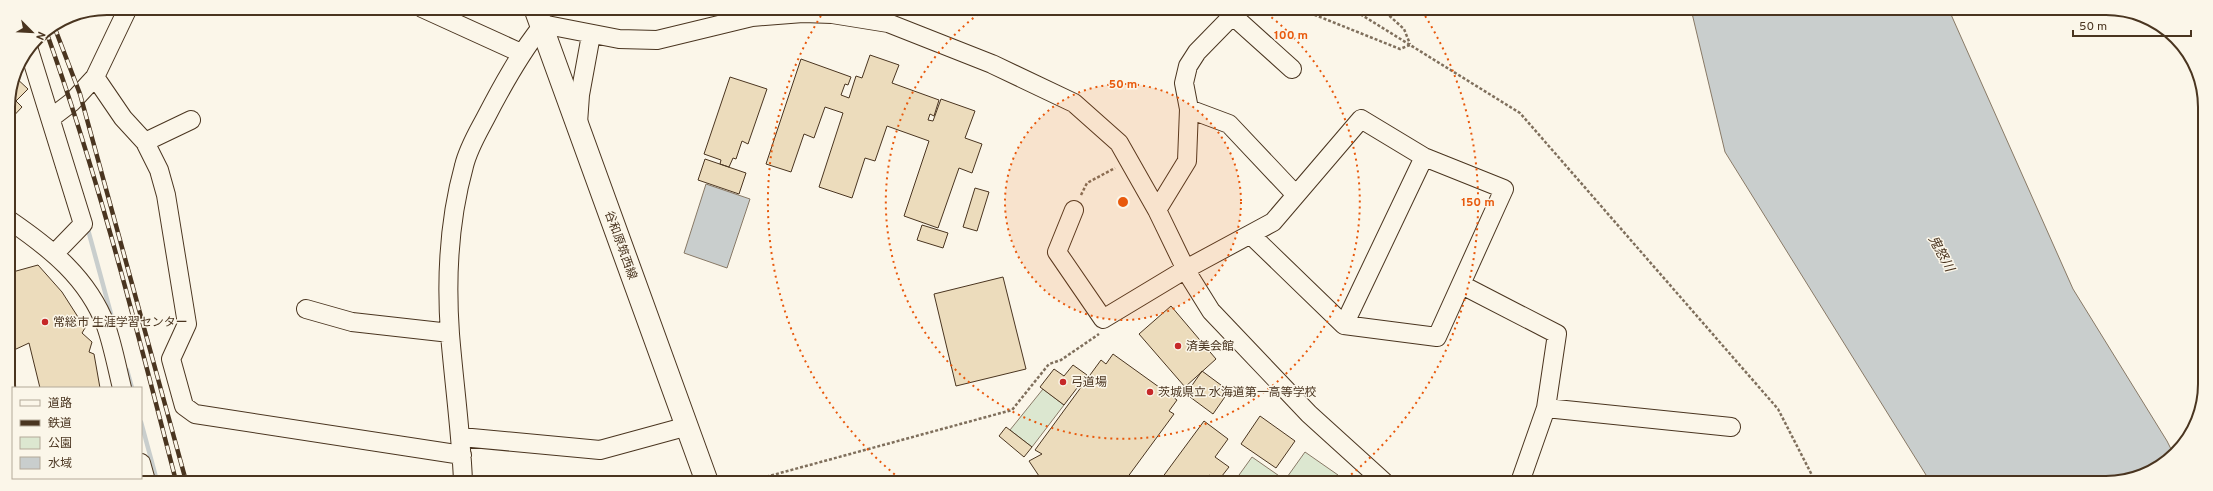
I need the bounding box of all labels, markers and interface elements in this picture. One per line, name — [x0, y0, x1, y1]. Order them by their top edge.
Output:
north arrow — [12, 12, 52, 52]
scale bar — [2073, 12, 2191, 38]
text: 50 m — [2079, 19, 2107, 35]
text: 100 m — [1274, 28, 1308, 44]
text: N — [32, 29, 48, 42]
text: 50 m — [1109, 77, 1137, 93]
centre of rings — [1116, 195, 1130, 209]
text: 150 m — [1461, 195, 1495, 211]
street label: 谷和原筑西線 — [600, 209, 640, 282]
water label: 鬼怒川 — [1924, 233, 1957, 277]
place label: 常総市 生涯学習センター — [53, 315, 188, 331]
marker: 常総市 生涯学習センター — [40, 317, 50, 327]
place label: 済美会館 — [1186, 339, 1234, 355]
marker: 済美会館 — [1173, 341, 1183, 351]
place label: 弓道場 — [1071, 375, 1107, 391]
marker: 弓道場 — [1058, 377, 1068, 387]
place label: 茨城県立 水海道第一高等学校 — [1158, 385, 1317, 401]
legend — [12, 387, 142, 479]
marker: 茨城県立 水海道第一高等学校 — [1145, 387, 1155, 397]
text: 道路 — [48, 396, 72, 412]
text: 鉄道 — [48, 416, 72, 432]
text: 公園 — [48, 436, 72, 452]
text: 水域 — [48, 456, 72, 472]

